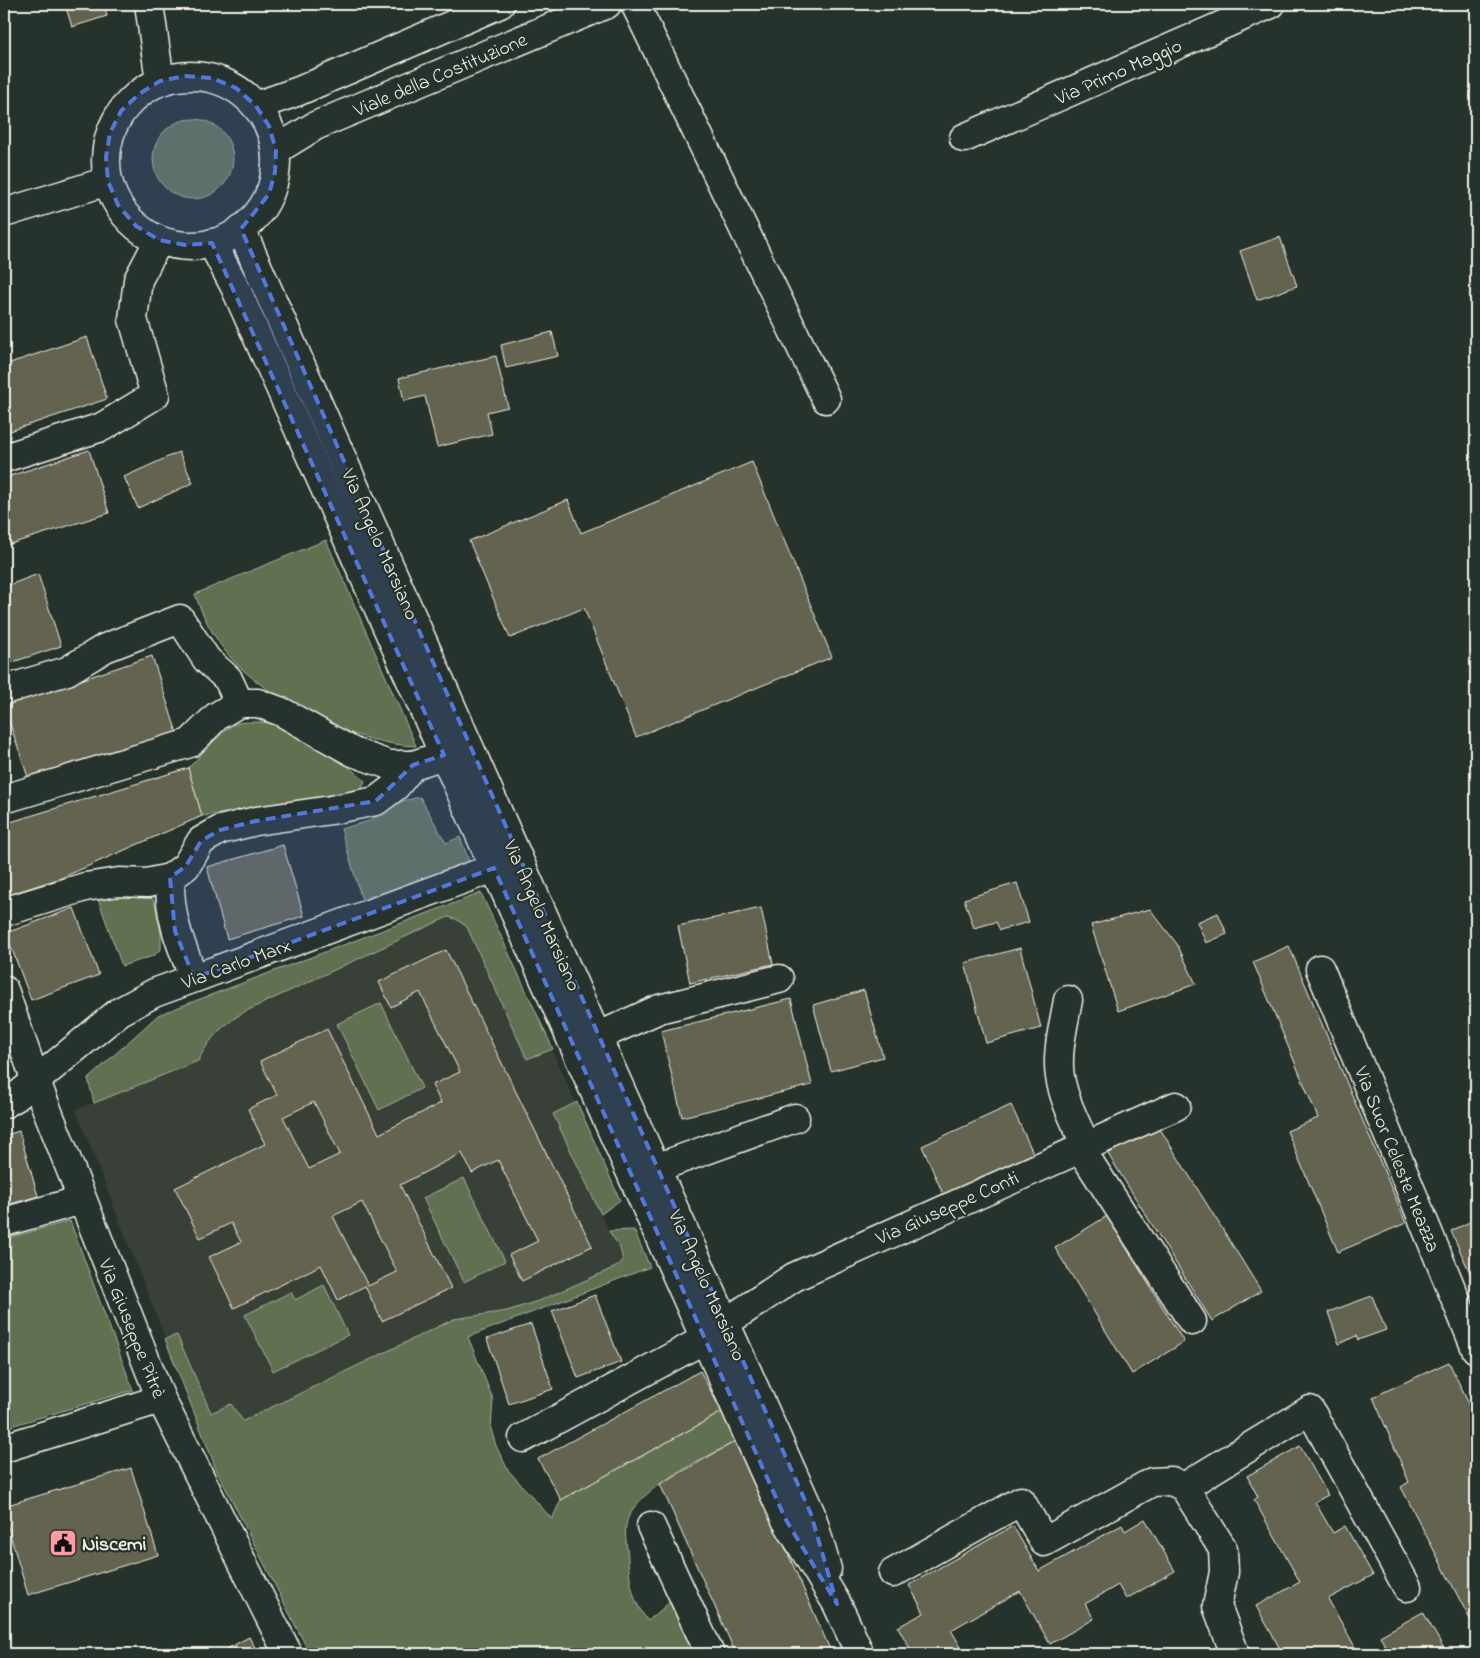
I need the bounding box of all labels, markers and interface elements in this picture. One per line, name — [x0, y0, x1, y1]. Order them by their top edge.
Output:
street label: Viale della Costituzione — [349, 27, 532, 126]
street label: Via Primo Maggio — [1050, 32, 1187, 115]
street label: Via Angelo Marsiano — [331, 464, 425, 626]
street label: Via Angelo Marsiano — [493, 835, 587, 997]
street label: Via Carlo Marx — [177, 932, 296, 999]
street label: Via Suor Celeste Meazza — [1345, 1062, 1446, 1257]
street label: Via Giuseppe Conti — [871, 1165, 1024, 1254]
street label: Via Angelo Marsiano — [658, 1205, 752, 1367]
street label: Via Giuseppe Pitrè — [89, 1254, 172, 1403]
public building icon: Niscemi — [48, 1528, 78, 1558]
place label: Niscemi — [82, 1531, 147, 1560]

